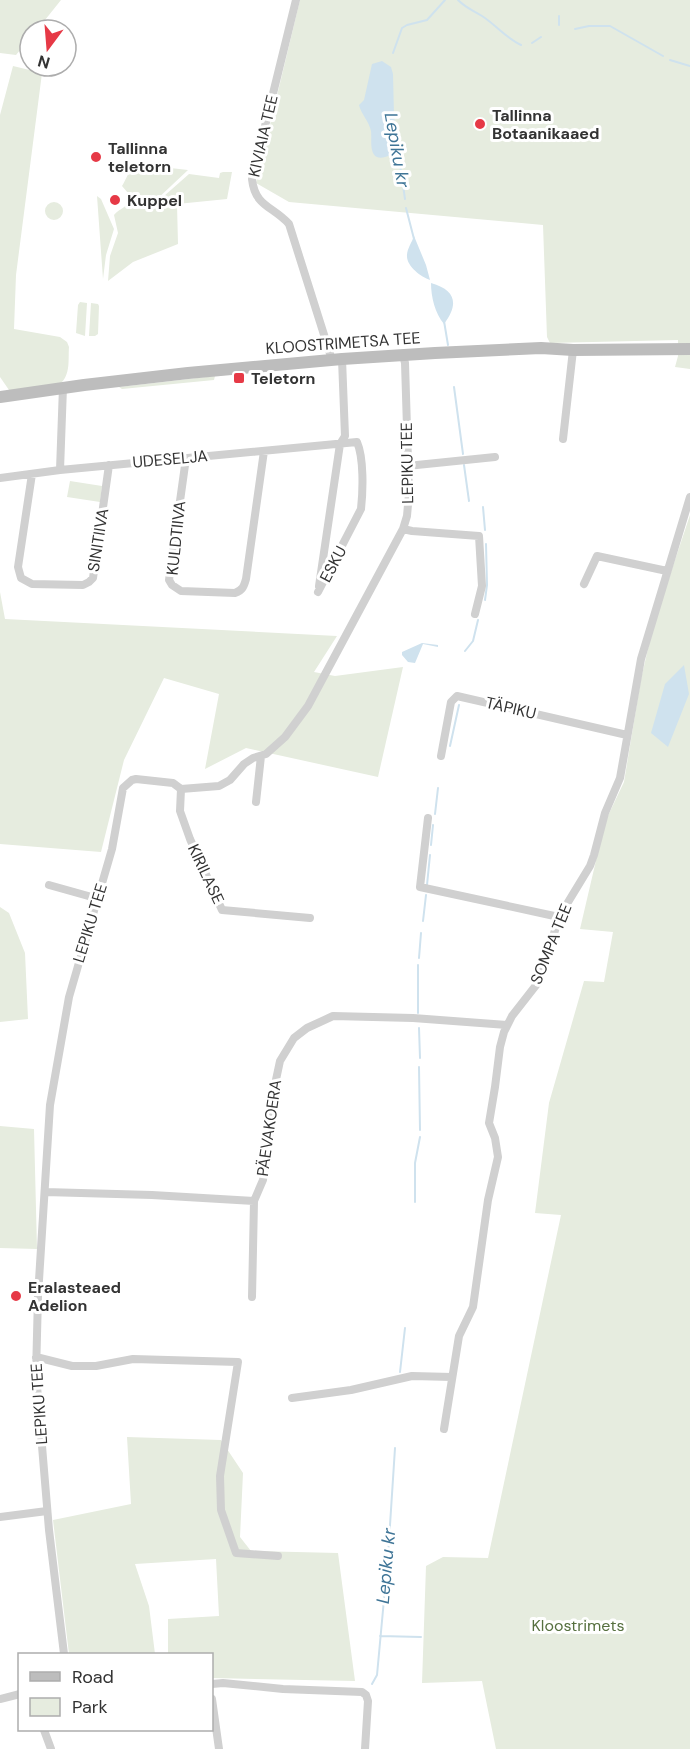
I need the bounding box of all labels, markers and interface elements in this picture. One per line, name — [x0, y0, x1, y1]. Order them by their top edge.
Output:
north arrow — [18, 18, 78, 78]
text: N — [35, 50, 53, 74]
street label: KIVIAIA TEE — [243, 93, 283, 179]
place label: Tallinna Botaanikaaed — [492, 105, 599, 144]
water label: Lepiku kr — [379, 111, 416, 191]
marker: Tallinna Botaanikaaed — [473, 117, 487, 131]
place label: Tallinna teletorn — [108, 138, 171, 177]
marker: Tallinna teletorn — [89, 150, 103, 164]
place label: Kuppel — [127, 190, 182, 211]
marker: Kuppel — [108, 193, 122, 207]
street label: KLOOSTRIMETSA TEE — [265, 327, 421, 359]
place label: Teletorn — [251, 368, 315, 389]
marker: Teletorn — [232, 371, 246, 385]
street label: LEPIKU TEE — [396, 422, 418, 504]
street label: UDESELJA — [132, 445, 209, 473]
street label: KULDTIIVA — [162, 499, 190, 576]
street label: SINITIIVA — [83, 506, 113, 573]
street label: ESKU — [315, 542, 351, 586]
street label: TÄPIKU — [484, 692, 538, 724]
street label: KIRILASE — [183, 841, 229, 907]
street label: LEPIKU TEE — [68, 881, 112, 965]
street label: SOMPA TEE — [525, 901, 577, 987]
street label: PÄEVAKOERA — [252, 1078, 286, 1178]
place label: Eralasteaed Adelion — [28, 1277, 121, 1316]
marker: Eralasteaed Adelion — [9, 1289, 23, 1303]
street label: LEPIKU TEE — [26, 1363, 52, 1445]
water label: Lepiku kr — [371, 1526, 401, 1605]
park label: Kloostrimets — [532, 1615, 624, 1636]
legend — [18, 1653, 213, 1731]
text: Road — [72, 1665, 114, 1689]
text: Park — [72, 1695, 108, 1719]

